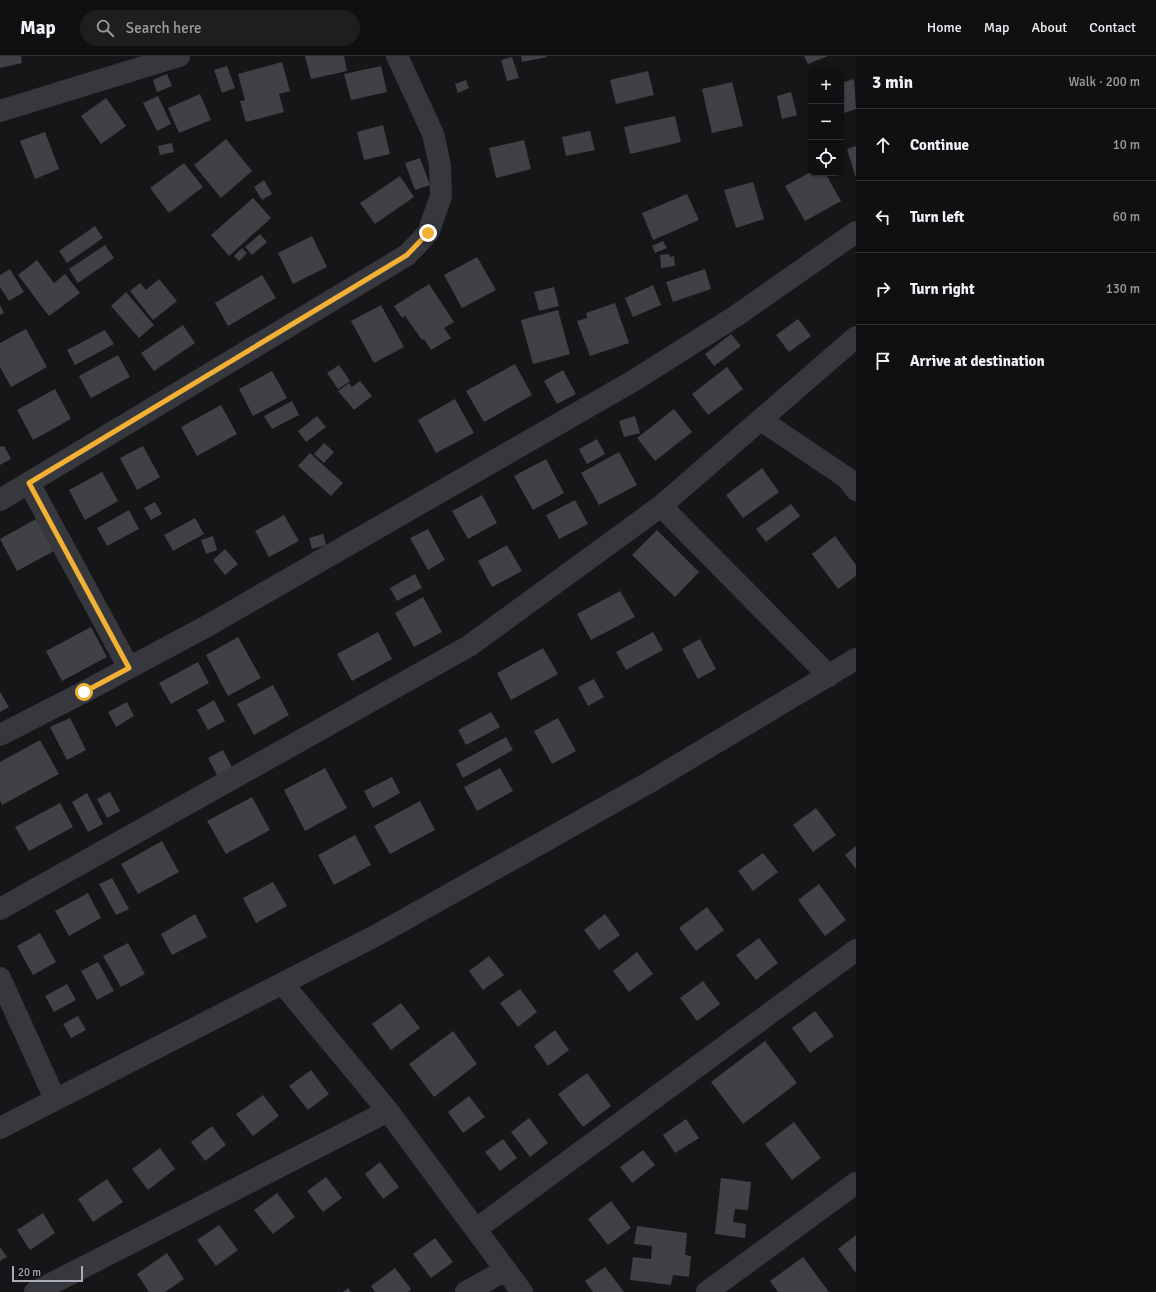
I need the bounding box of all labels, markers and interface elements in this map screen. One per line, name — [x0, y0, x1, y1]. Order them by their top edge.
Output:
search box — [80, 10, 360, 46]
text: Map — [20, 16, 56, 40]
icon: search — [94, 17, 116, 39]
text: Search here — [126, 19, 201, 37]
text: Home — [927, 19, 962, 36]
text: Map — [984, 19, 1009, 36]
text: About — [1031, 19, 1067, 36]
text: Contact — [1089, 19, 1136, 36]
map controls — [808, 68, 844, 176]
button: + — [808, 68, 844, 104]
text: 3 min — [872, 72, 913, 93]
text: Walk · 200 m — [1069, 74, 1140, 90]
button: − — [808, 104, 844, 140]
icon: ahead — [872, 134, 894, 156]
text: Continue — [910, 136, 969, 154]
text: 10 m — [1113, 137, 1140, 153]
button: locate — [808, 140, 844, 176]
icon: left — [872, 206, 894, 228]
text: Turn left — [910, 208, 964, 226]
text: 60 m — [1113, 209, 1140, 225]
route end — [419, 224, 437, 242]
icon: right — [872, 278, 894, 300]
text: Turn right — [910, 280, 975, 298]
text: 130 m — [1106, 281, 1140, 297]
icon: arrive — [872, 350, 894, 372]
text: Arrive at destination — [910, 352, 1045, 370]
route start — [75, 683, 93, 701]
scale bar — [12, 1264, 83, 1283]
text: 20 m — [18, 1266, 41, 1279]

